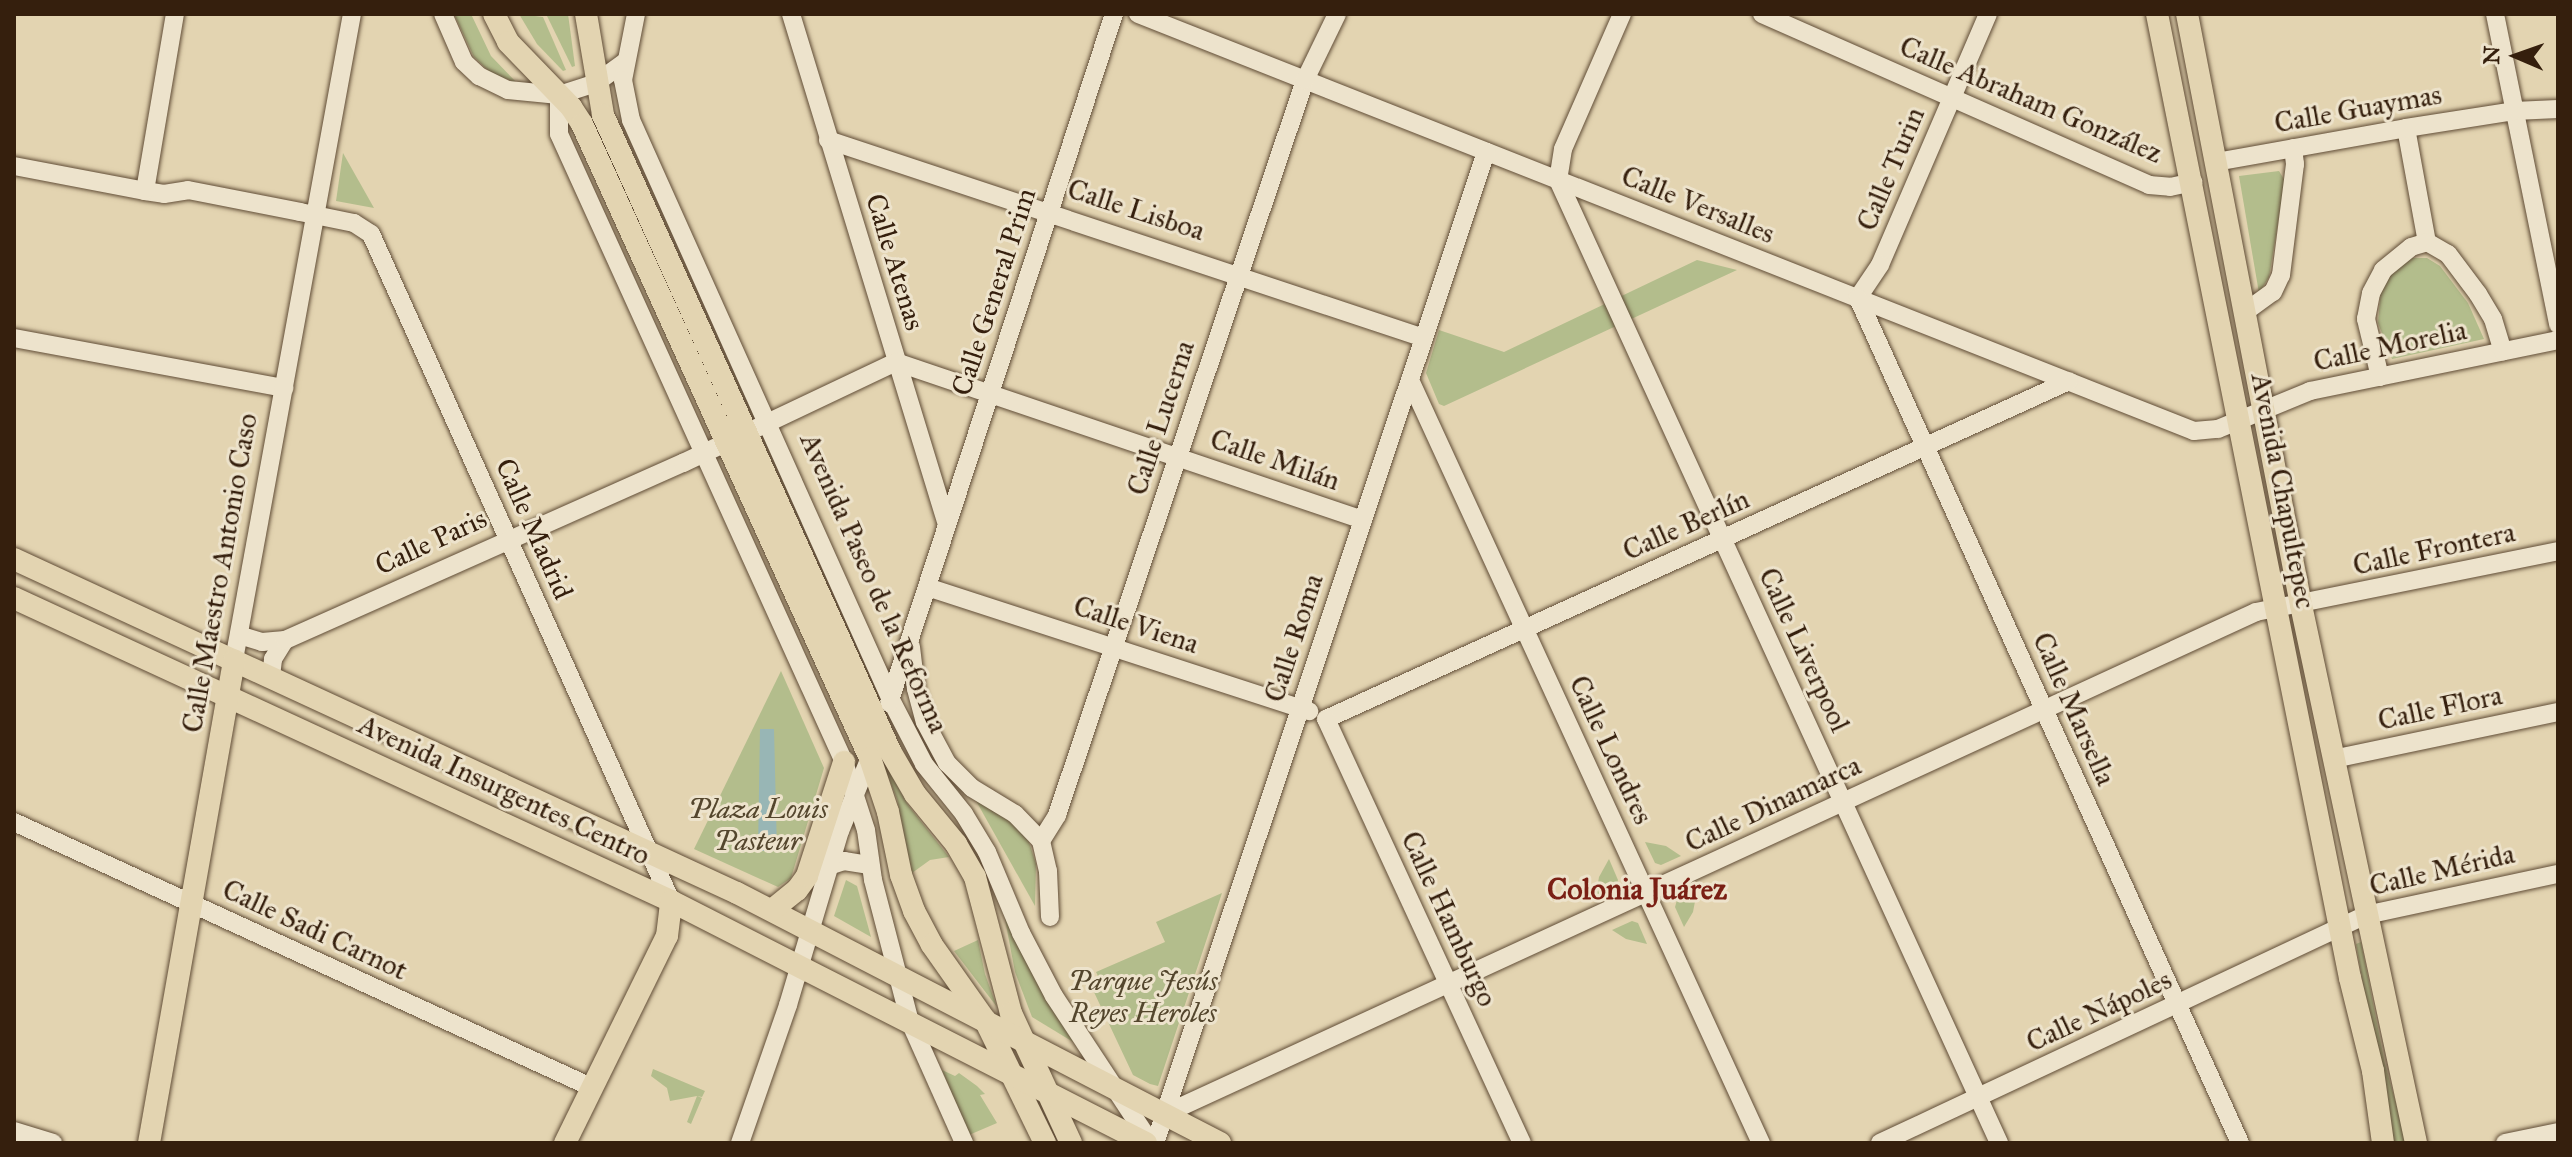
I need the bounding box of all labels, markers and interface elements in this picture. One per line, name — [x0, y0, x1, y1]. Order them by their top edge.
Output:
north arrow — [2476, 16, 2556, 96]
street label: Calle Abraham González — [1895, 29, 2167, 171]
text: N — [2478, 45, 2505, 65]
street label: Calle Guaymas — [2272, 78, 2444, 140]
street label: Calle Turin — [1850, 102, 1932, 236]
street label: Calle Versalles — [1616, 159, 1780, 251]
street label: Calle Lisboa — [1063, 172, 1209, 248]
street label: Calle General Prim — [945, 184, 1043, 400]
street label: Calle Atenas — [858, 190, 932, 334]
street label: Calle Morelia — [2310, 313, 2470, 379]
street label: Calle Lucerna — [1120, 337, 1202, 499]
street label: Avenida Chapultepec — [2244, 370, 2322, 612]
street label: Calle Maestro Antonio Caso — [175, 411, 265, 735]
street label: Calle Milán — [1206, 422, 1344, 498]
street label: Avenida Paseo de la Reforma — [793, 428, 955, 738]
street label: Calle Madrid — [488, 453, 580, 605]
street label: Calle Berlín — [1618, 482, 1754, 568]
street label: Calle Paris — [370, 502, 492, 582]
street label: Calle Frontera — [2350, 515, 2518, 583]
street label: Calle Liverpool — [1751, 563, 1857, 737]
street label: Calle Roma — [1258, 570, 1330, 706]
street label: Calle Viena — [1069, 589, 1203, 661]
street label: Calle Marsella — [2025, 627, 2123, 791]
street label: Calle Londres — [1562, 670, 1660, 830]
street label: Calle Flora — [2375, 678, 2505, 738]
street label: Avenida Insurgentes Centro — [353, 708, 655, 872]
street label: Calle Dinamarca — [1680, 749, 1866, 859]
park label: Plaza Louis Pasteur — [688, 792, 828, 858]
street label: Calle Hamburgo — [1394, 826, 1504, 1012]
street label: Calle Mérida — [2366, 837, 2518, 903]
district label: Colonia Juárez — [1547, 871, 1727, 907]
street label: Calle Sadi Carnot — [217, 872, 413, 988]
street label: Calle Nápoles — [2021, 963, 2177, 1059]
park label: Parque Jesús Reyes Heroles — [1068, 964, 1218, 1030]

